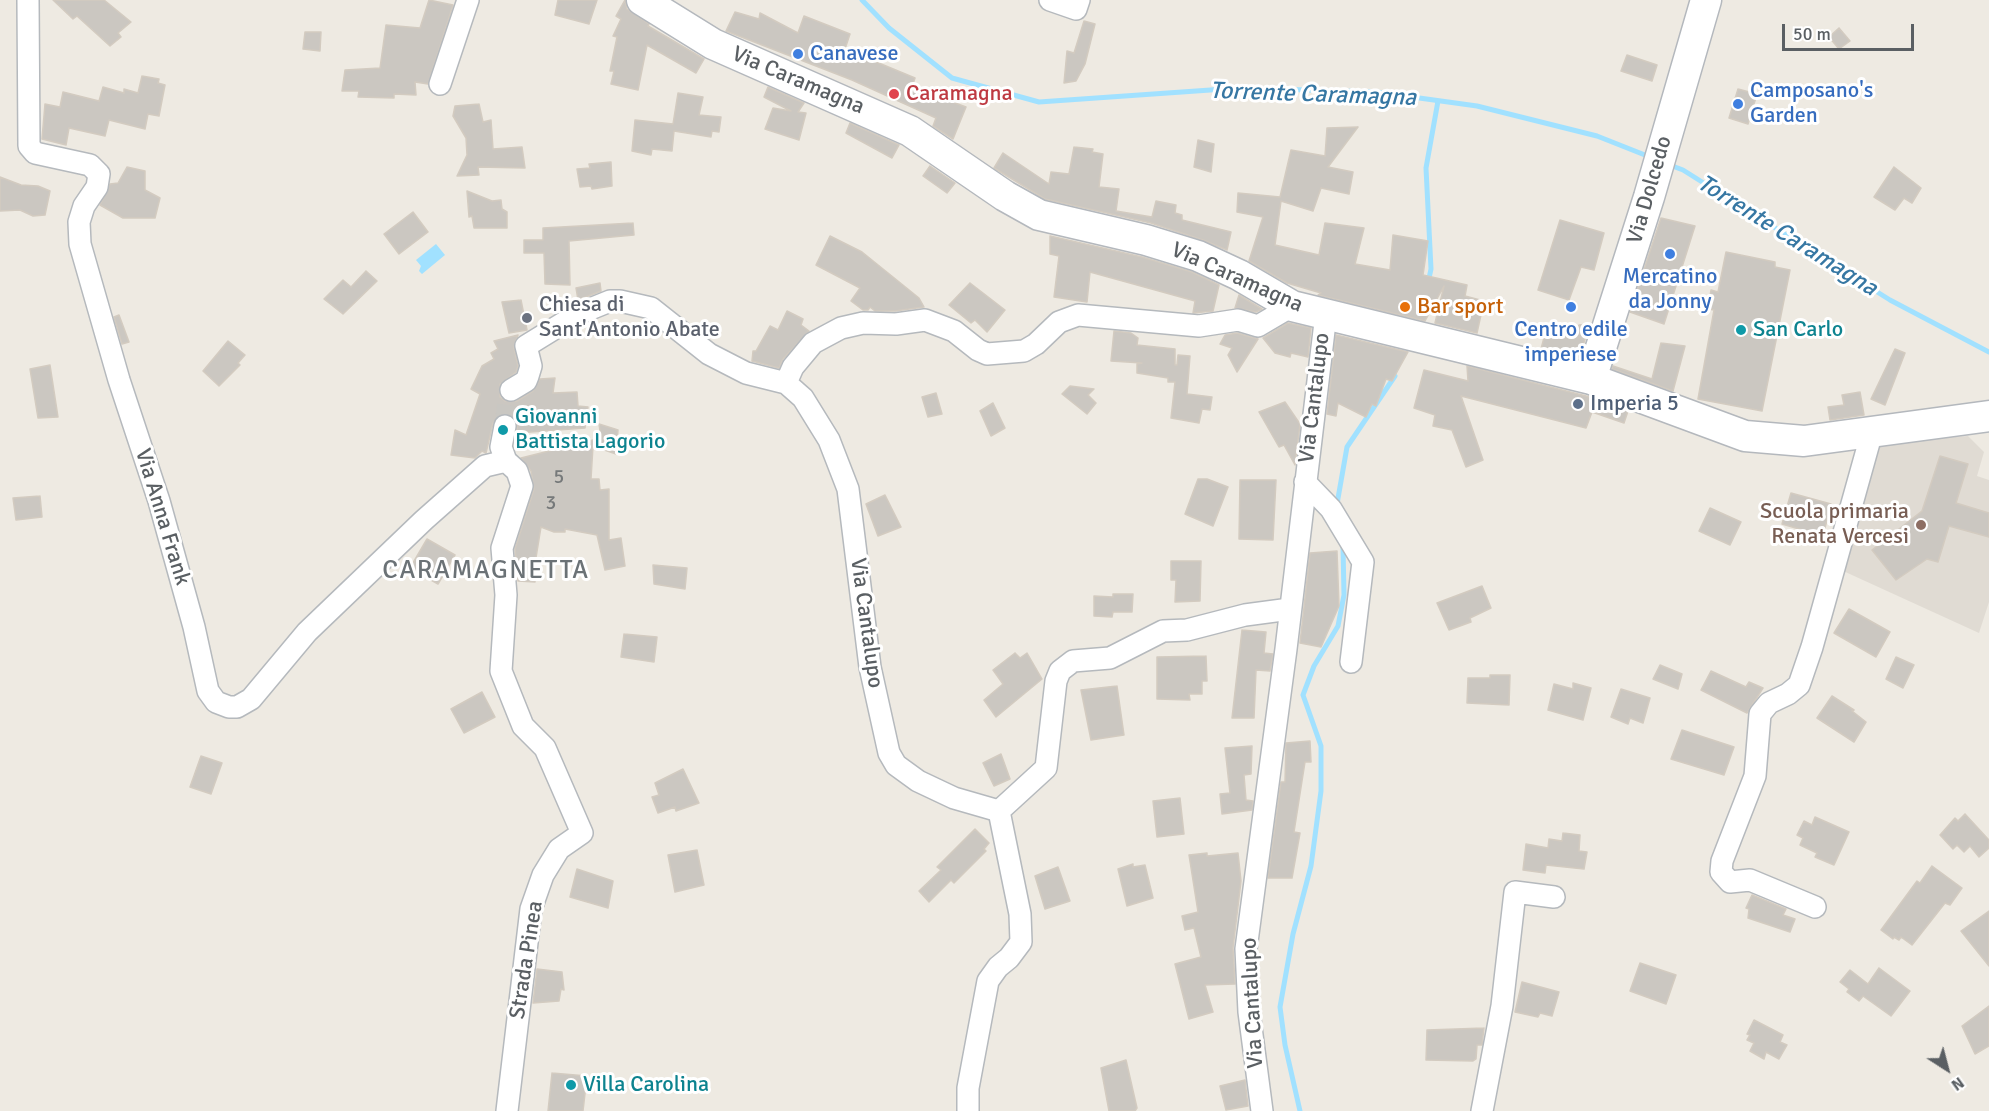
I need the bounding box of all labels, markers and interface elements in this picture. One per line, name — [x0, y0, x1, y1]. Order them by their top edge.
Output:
scale bar — [1785, 12, 1917, 50]
text: 50 m — [1793, 23, 1831, 45]
street label: Via Caramagna — [728, 41, 868, 121]
place label: Canavese — [810, 41, 898, 67]
marker: Canavese — [791, 47, 805, 61]
water label: Torrente Caramagna — [1209, 77, 1417, 113]
place label: Camposano's Garden — [1750, 78, 1873, 130]
place label: Caramagna — [906, 81, 1013, 107]
marker: Caramagna — [887, 87, 901, 101]
marker: Camposano's Garden — [1731, 97, 1745, 111]
street label: Via Dolcedo — [1622, 133, 1678, 247]
water label: Torrente Caramagna — [1692, 169, 1882, 303]
street label: Via Caramagna — [1167, 237, 1307, 319]
marker: Mercatino da Jonny — [1663, 247, 1677, 261]
place label: Mercatino da Jonny — [1622, 264, 1718, 316]
place label: Chiesa di Sant'Antonio Abate — [539, 292, 720, 344]
place label: Bar sport — [1417, 294, 1503, 320]
marker: Bar sport — [1398, 300, 1412, 314]
marker: Centro edile imperiese — [1564, 300, 1578, 314]
marker: Chiesa di Sant'Antonio Abate — [520, 311, 534, 325]
place label: Centro edile imperiese — [1514, 317, 1628, 368]
place label: San Carlo — [1753, 317, 1843, 343]
marker: San Carlo — [1734, 323, 1748, 337]
street label: Via Cantalupo — [1294, 331, 1336, 465]
place label: Imperia 5 — [1590, 391, 1679, 417]
marker: Imperia 5 — [1571, 397, 1585, 411]
place label: Giovanni Battista Lagorio — [515, 404, 665, 456]
marker: Giovanni Battista Lagorio — [496, 423, 510, 437]
street label: Via Anna Frank — [129, 446, 195, 588]
house number: 5 — [554, 466, 564, 490]
house number: 3 — [546, 492, 556, 516]
place label: Scuola primaria Renata Vercesi — [1760, 499, 1909, 550]
marker: Scuola primaria Renata Vercesi — [1914, 518, 1928, 532]
district label: CARAMAGNETTA — [382, 555, 590, 587]
street label: Via Cantalupo — [844, 556, 888, 690]
street label: Strada Pinea — [505, 899, 549, 1021]
street label: Via Cantalupo — [1236, 937, 1270, 1069]
north arrow — [1917, 1039, 1977, 1099]
place label: Villa Carolina — [583, 1072, 709, 1098]
text: N — [1947, 1072, 1968, 1095]
marker: Villa Carolina — [564, 1078, 578, 1092]

